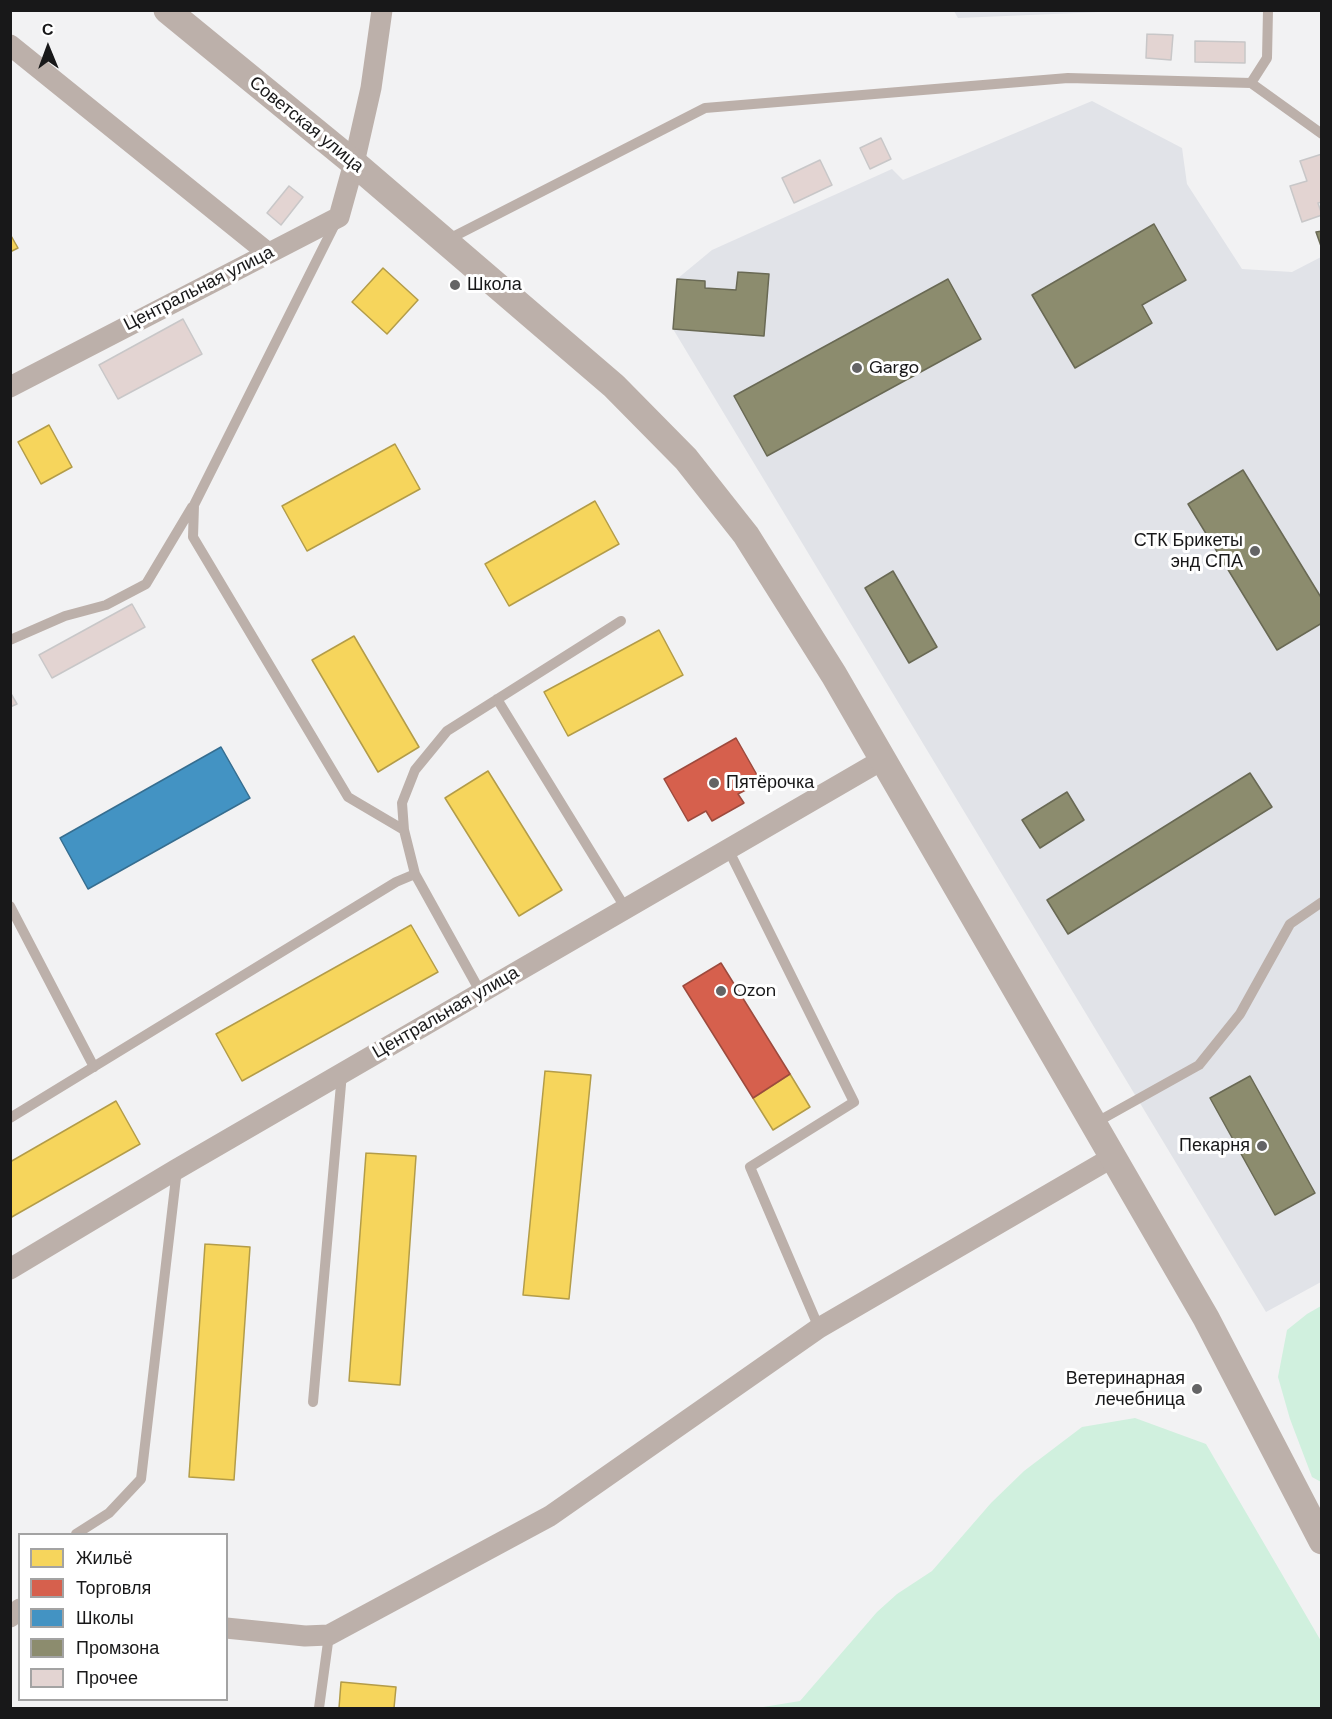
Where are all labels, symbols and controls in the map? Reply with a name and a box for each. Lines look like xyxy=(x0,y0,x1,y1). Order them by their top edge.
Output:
north arrow xyxy=(18,18,78,78)
text: С xyxy=(42,19,54,40)
street label: Советская улица xyxy=(244,72,368,178)
street label: Центральная улица xyxy=(120,242,278,336)
place label: Школа xyxy=(467,274,522,296)
marker: Школа xyxy=(448,278,462,292)
place label: Gargo xyxy=(869,357,919,379)
marker: Gargo xyxy=(850,361,864,375)
place label: СТК Брикеты энд СПА xyxy=(1134,530,1243,572)
marker: СТК Брикеты энд СПА xyxy=(1248,544,1262,558)
place label: Пятёрочка xyxy=(726,772,814,794)
marker: Пятёрочка xyxy=(707,776,721,790)
street label: Центральная улица xyxy=(369,962,523,1064)
place label: Ozon xyxy=(733,980,776,1002)
marker: Ozon xyxy=(714,984,728,998)
place label: Пекарня xyxy=(1179,1135,1250,1157)
marker: Пекарня xyxy=(1255,1139,1269,1153)
place label: Ветеринарная лечебница xyxy=(1066,1368,1185,1410)
marker: Ветеринарная лечебница xyxy=(1190,1382,1204,1396)
legend xyxy=(18,1533,228,1701)
text: Жильё xyxy=(76,1546,133,1570)
text: Торговля xyxy=(76,1576,151,1600)
text: Школы xyxy=(76,1606,134,1630)
text: Промзона xyxy=(76,1636,159,1660)
text: Прочее xyxy=(76,1666,138,1690)

